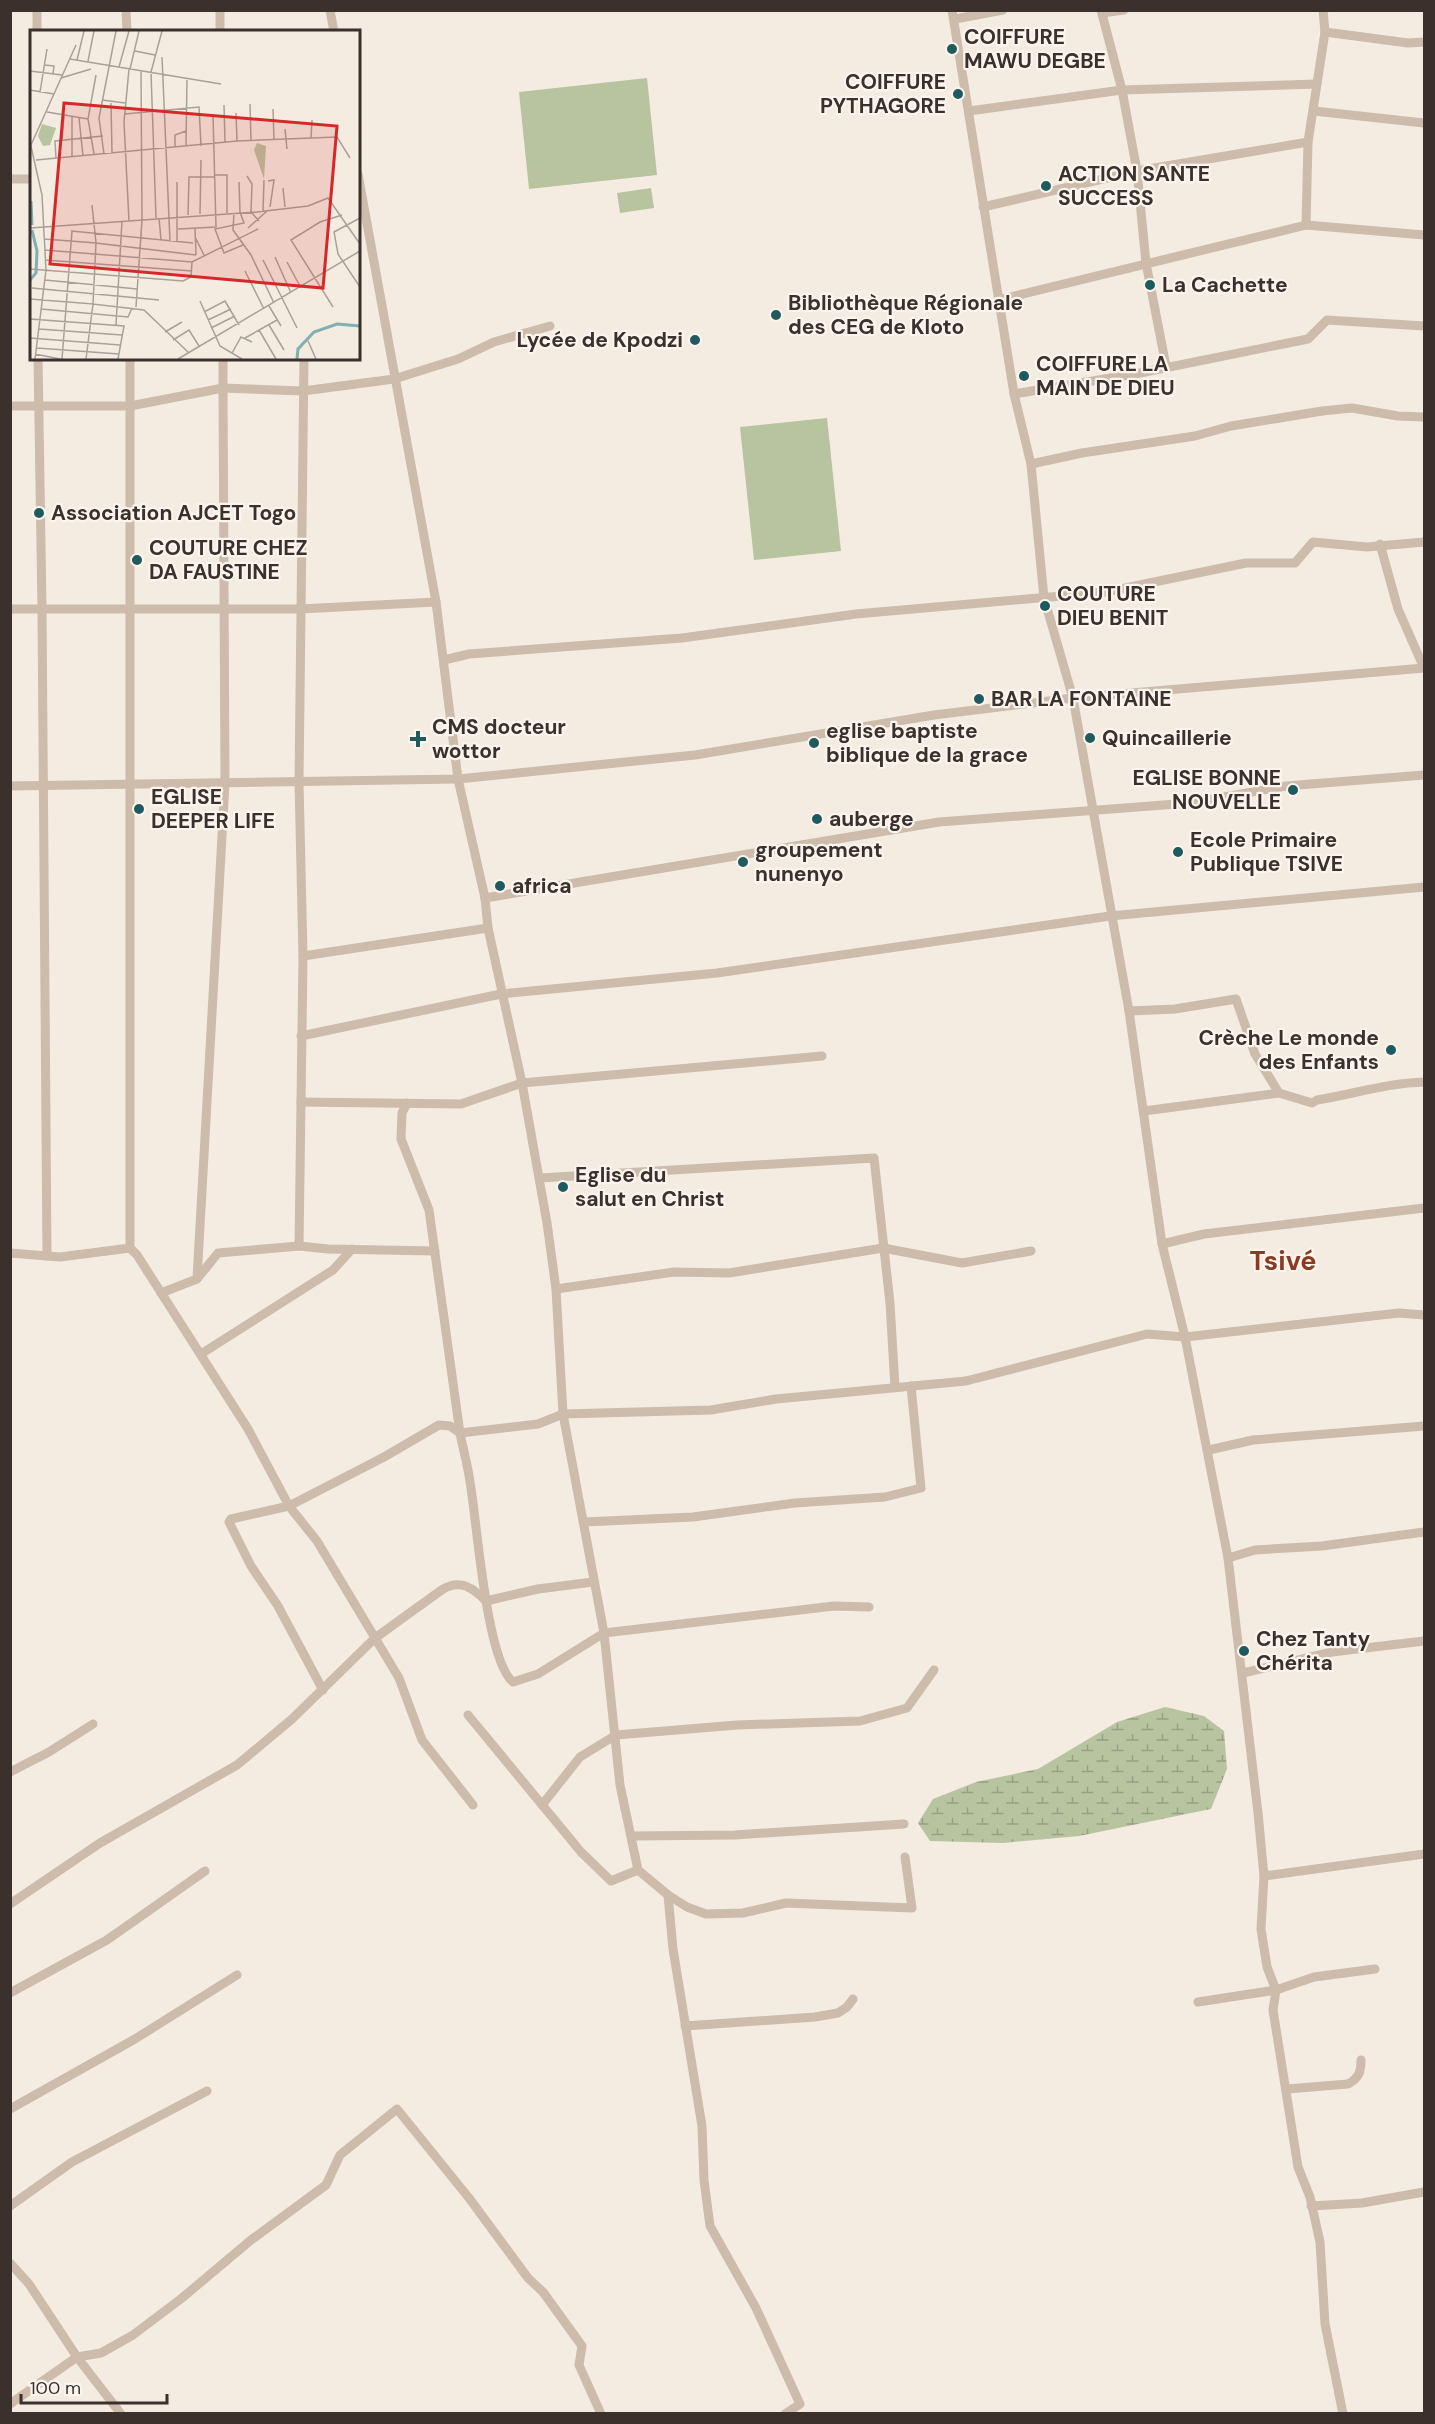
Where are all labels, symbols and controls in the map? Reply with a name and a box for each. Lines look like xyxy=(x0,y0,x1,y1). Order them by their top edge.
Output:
place label: COIFFURE MAWU DEGBE xyxy=(964,23,1106,75)
inset map xyxy=(30,30,360,360)
marker: COIFFURE MAWU DEGBE xyxy=(945,42,959,56)
place label: COIFFURE PYTHAGORE xyxy=(820,68,946,120)
marker: COIFFURE PYTHAGORE xyxy=(951,87,965,101)
place label: ACTION SANTE SUCCESS xyxy=(1058,160,1210,212)
marker: ACTION SANTE SUCCESS xyxy=(1039,179,1053,193)
place label: La Cachette xyxy=(1162,271,1288,299)
marker: La Cachette xyxy=(1143,278,1157,292)
place label: Bibliothèque Régionale des CEG de Kloto xyxy=(788,289,1023,341)
marker: Bibliothèque Régionale des CEG de Kloto xyxy=(769,308,783,322)
place label: Lycée de Kpodzi xyxy=(517,326,683,354)
marker: Lycée de Kpodzi xyxy=(688,333,702,347)
place label: COIFFURE LA MAIN DE DIEU xyxy=(1036,350,1175,402)
marker: COIFFURE LA MAIN DE DIEU xyxy=(1017,369,1031,383)
place label: Association AJCET Togo xyxy=(51,499,296,527)
marker: Association AJCET Togo xyxy=(32,506,46,520)
place label: COUTURE CHEZ DA FAUSTINE xyxy=(149,534,308,586)
marker: COUTURE CHEZ DA FAUSTINE xyxy=(130,553,144,567)
place label: COUTURE DIEU BENIT xyxy=(1057,580,1168,632)
marker: COUTURE DIEU BENIT xyxy=(1038,599,1052,613)
place label: BAR LA FONTAINE xyxy=(991,685,1172,713)
marker: BAR LA FONTAINE xyxy=(972,692,986,706)
place label: CMS docteur wottor xyxy=(432,713,566,765)
place label: eglise baptiste biblique de la grace xyxy=(826,717,1028,769)
place label: Quincaillerie xyxy=(1102,724,1232,752)
marker: CMS docteur wottor xyxy=(409,730,427,748)
marker: Quincaillerie xyxy=(1083,731,1097,745)
marker: eglise baptiste biblique de la grace xyxy=(807,736,821,750)
place label: EGLISE BONNE NOUVELLE xyxy=(1132,764,1281,816)
place label: EGLISE DEEPER LIFE xyxy=(151,783,275,835)
marker: EGLISE BONNE NOUVELLE xyxy=(1286,783,1300,797)
marker: EGLISE DEEPER LIFE xyxy=(132,802,146,816)
place label: auberge xyxy=(829,805,914,833)
marker: auberge xyxy=(810,812,824,826)
place label: Ecole Primaire Publique TSIVE xyxy=(1190,826,1343,878)
place label: groupement nunenyo xyxy=(755,836,883,888)
marker: Ecole Primaire Publique TSIVE xyxy=(1171,845,1185,859)
marker: groupement nunenyo xyxy=(736,855,750,869)
place label: africa xyxy=(512,872,572,900)
marker: africa xyxy=(493,879,507,893)
place label: Crèche Le monde des Enfants xyxy=(1198,1024,1379,1076)
marker: Crèche Le monde des Enfants xyxy=(1384,1043,1398,1057)
place label: Eglise du salut en Christ xyxy=(575,1161,724,1213)
marker: Eglise du salut en Christ xyxy=(556,1180,570,1194)
district label: Tsivé xyxy=(1249,1243,1317,1278)
place label: Chez Tanty Chérita xyxy=(1256,1625,1370,1677)
marker: Chez Tanty Chérita xyxy=(1237,1644,1251,1658)
scale bar xyxy=(21,2367,166,2405)
text: 100 m xyxy=(30,2376,81,2400)

